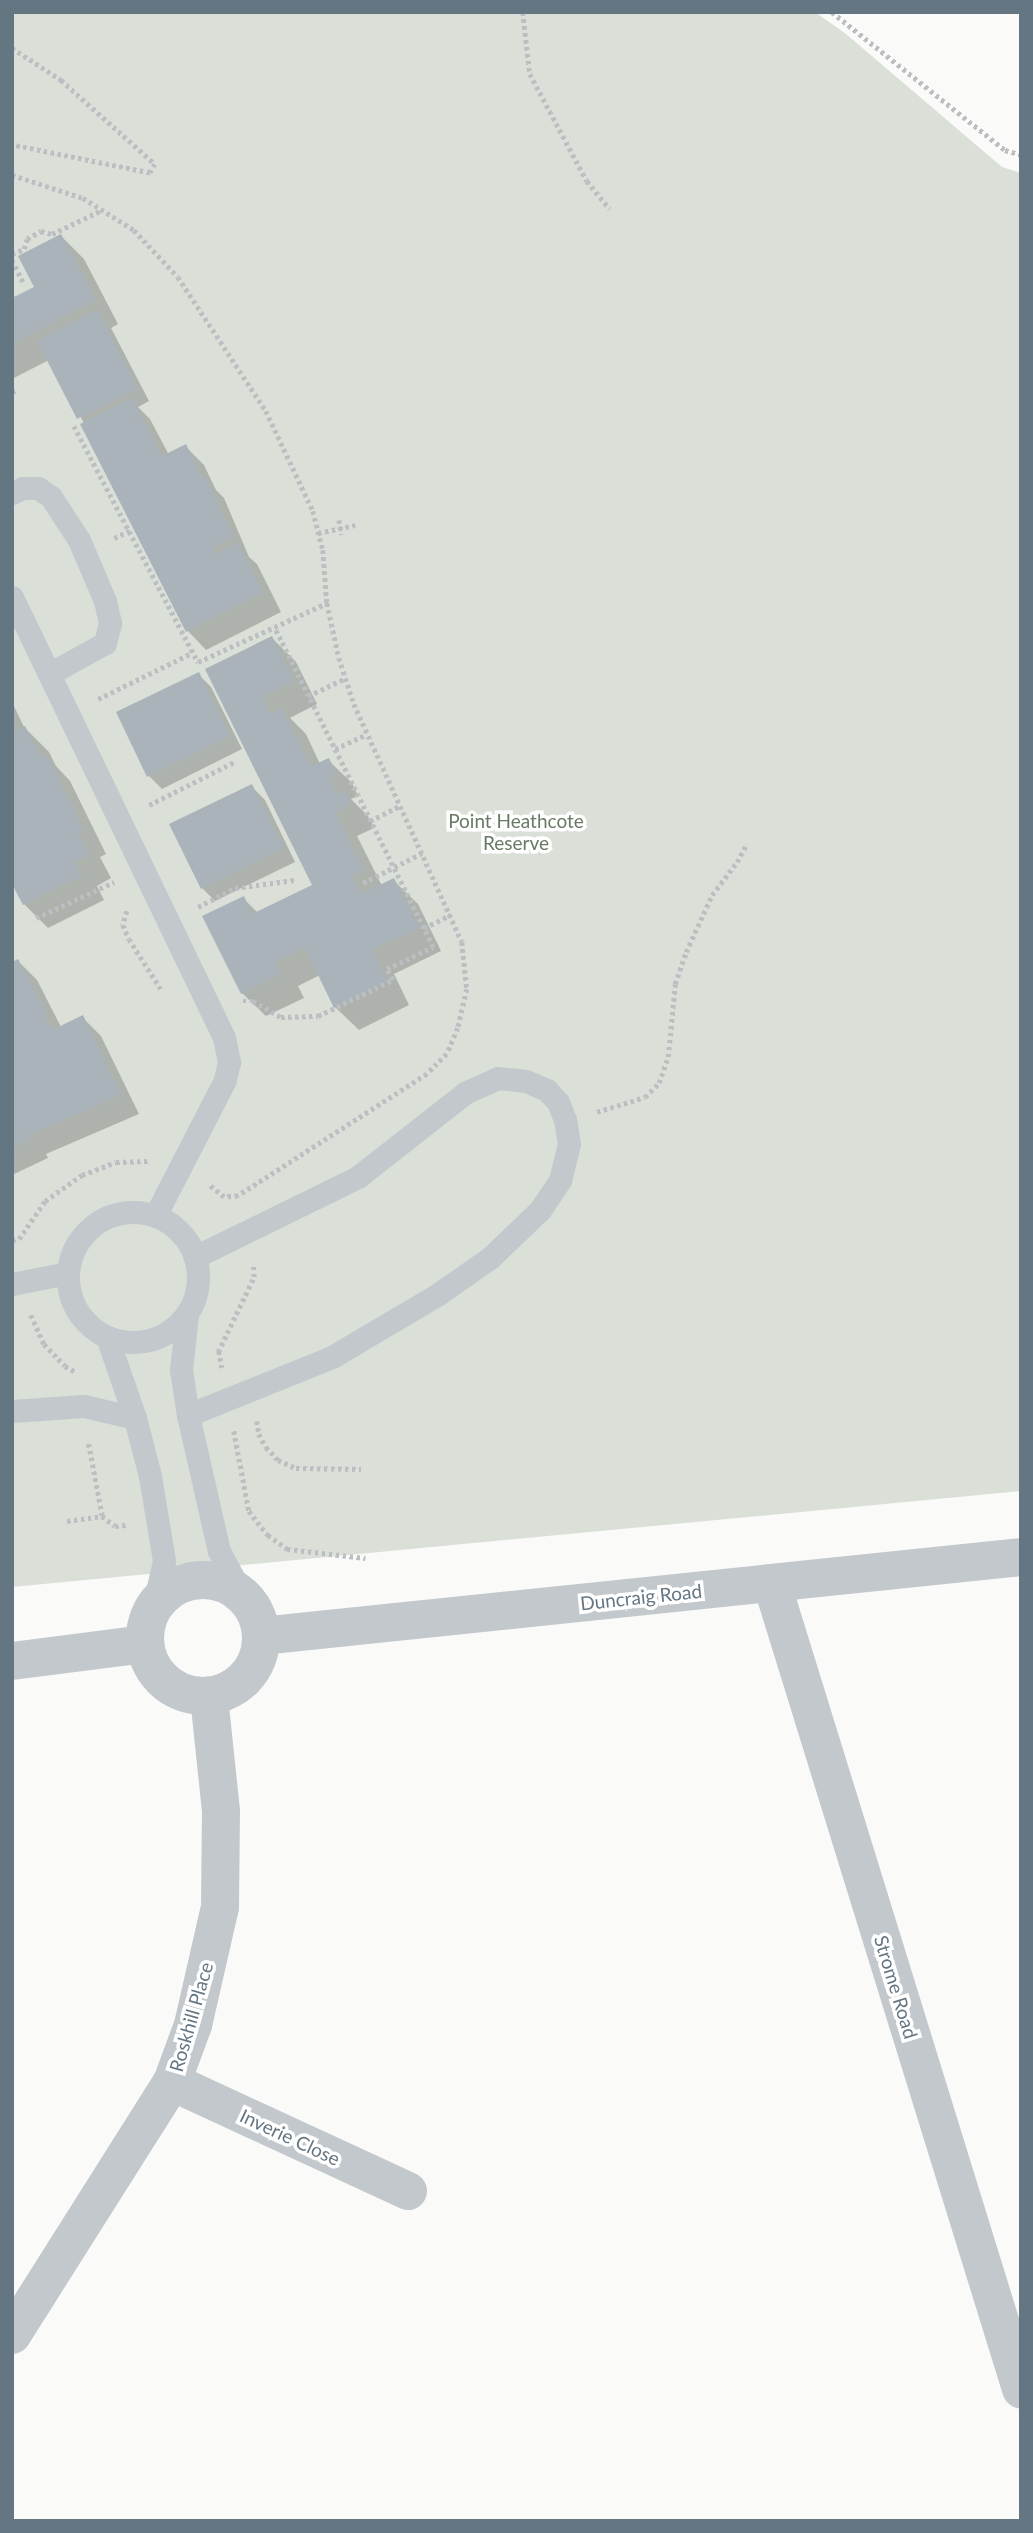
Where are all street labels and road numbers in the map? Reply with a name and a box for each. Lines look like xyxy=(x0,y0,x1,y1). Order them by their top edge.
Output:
street label: Duncraig Road xyxy=(579,1579,703,1615)
street label: Strome Road xyxy=(870,1933,922,2041)
street label: Roskhill Place xyxy=(164,1959,218,2075)
street label: Inverie Close xyxy=(236,2104,344,2170)

